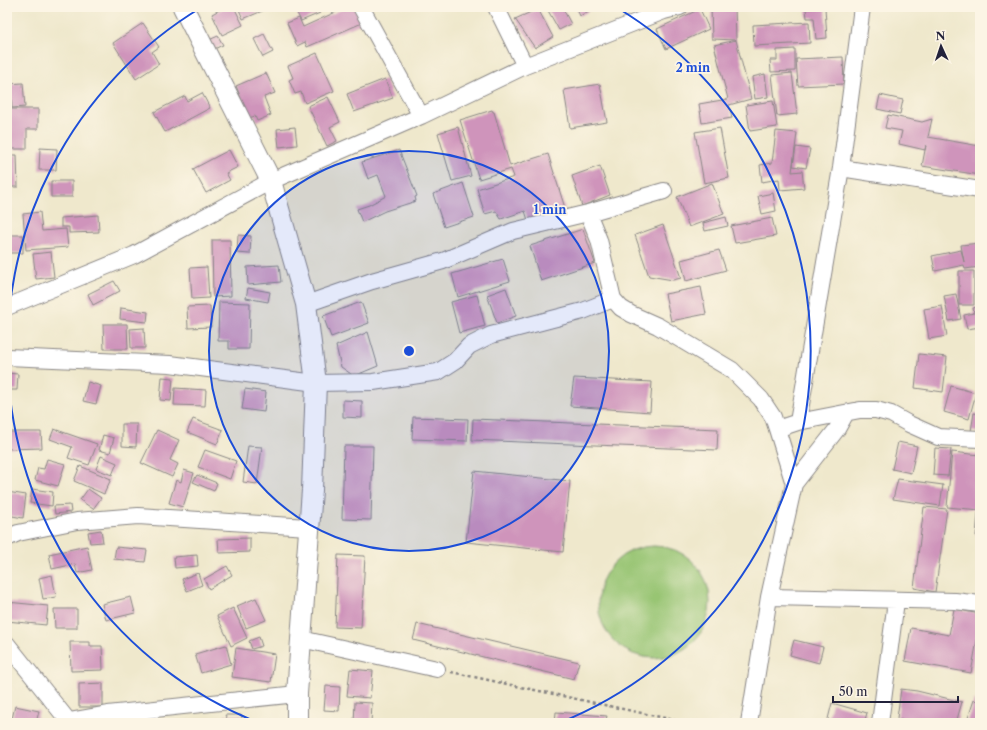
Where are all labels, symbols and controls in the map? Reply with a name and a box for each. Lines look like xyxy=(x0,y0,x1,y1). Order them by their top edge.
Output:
north arrow xyxy=(921,26,961,66)
text: N xyxy=(935,29,946,43)
text: 2 min xyxy=(676,60,711,75)
text: 1 min xyxy=(534,202,567,217)
centre of rings xyxy=(402,344,416,358)
scale bar xyxy=(833,678,958,704)
text: 50 m xyxy=(839,684,868,699)

